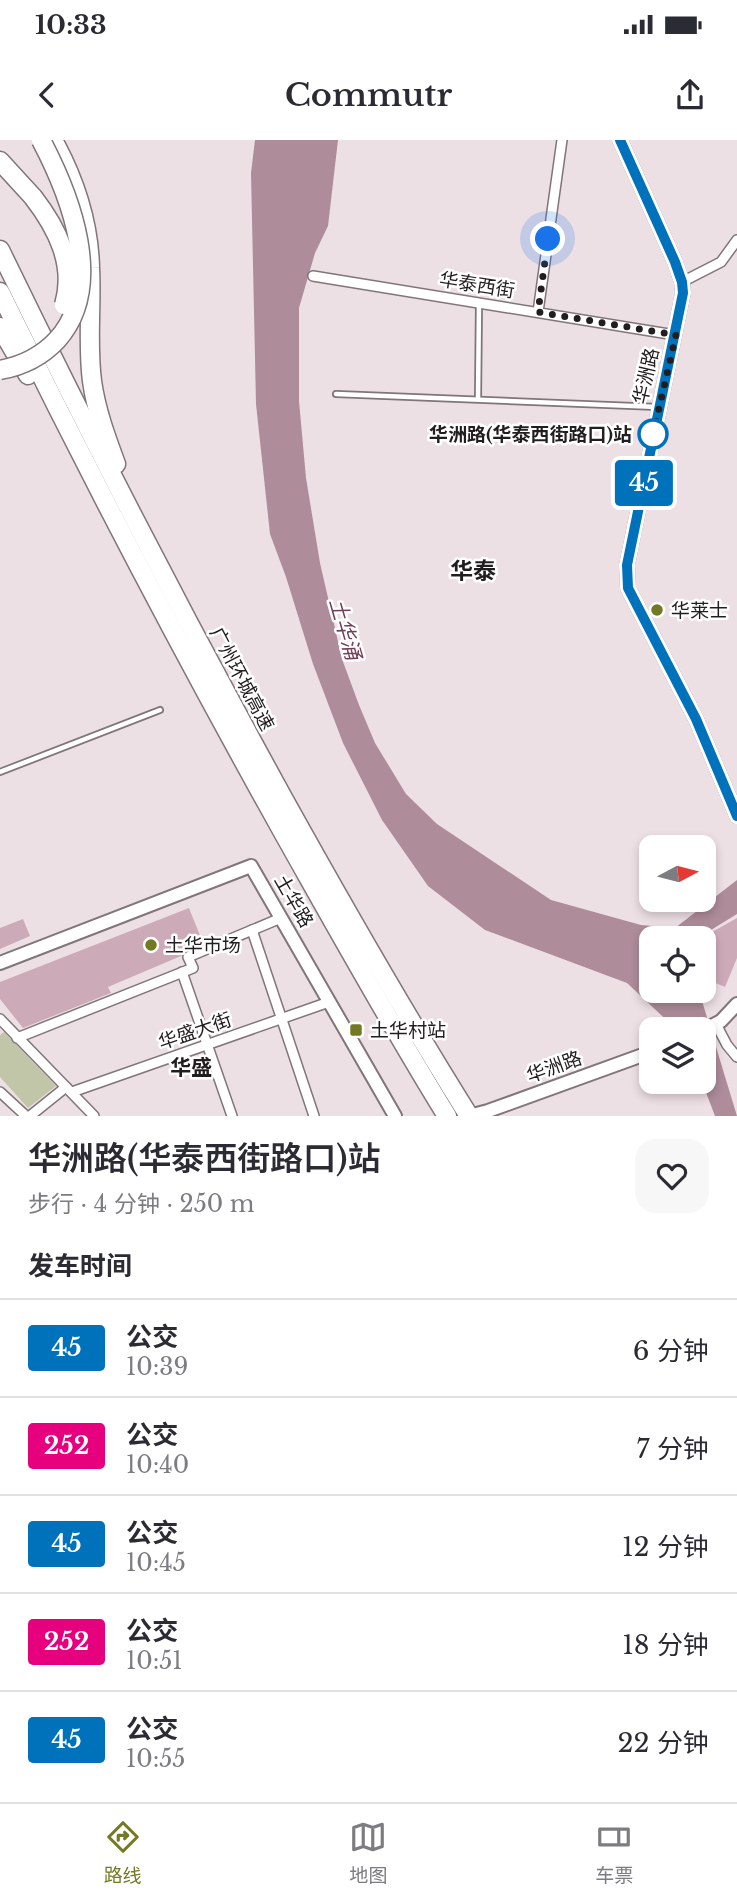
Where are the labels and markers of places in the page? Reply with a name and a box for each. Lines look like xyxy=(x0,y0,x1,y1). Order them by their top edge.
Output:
marker: 华洲路(华泰西街路口)站 xyxy=(638,419,668,449)
place label: 华洲路(华泰西街路口)站 xyxy=(429,423,632,446)
place label: 华莱士 xyxy=(671,599,728,622)
marker: 华莱士 xyxy=(649,602,665,618)
place label: 土华市场 xyxy=(165,934,241,957)
marker: 土华市场 xyxy=(143,937,159,953)
place label: 土华村站 xyxy=(370,1019,446,1042)
marker: 土华村站 xyxy=(348,1022,364,1038)

